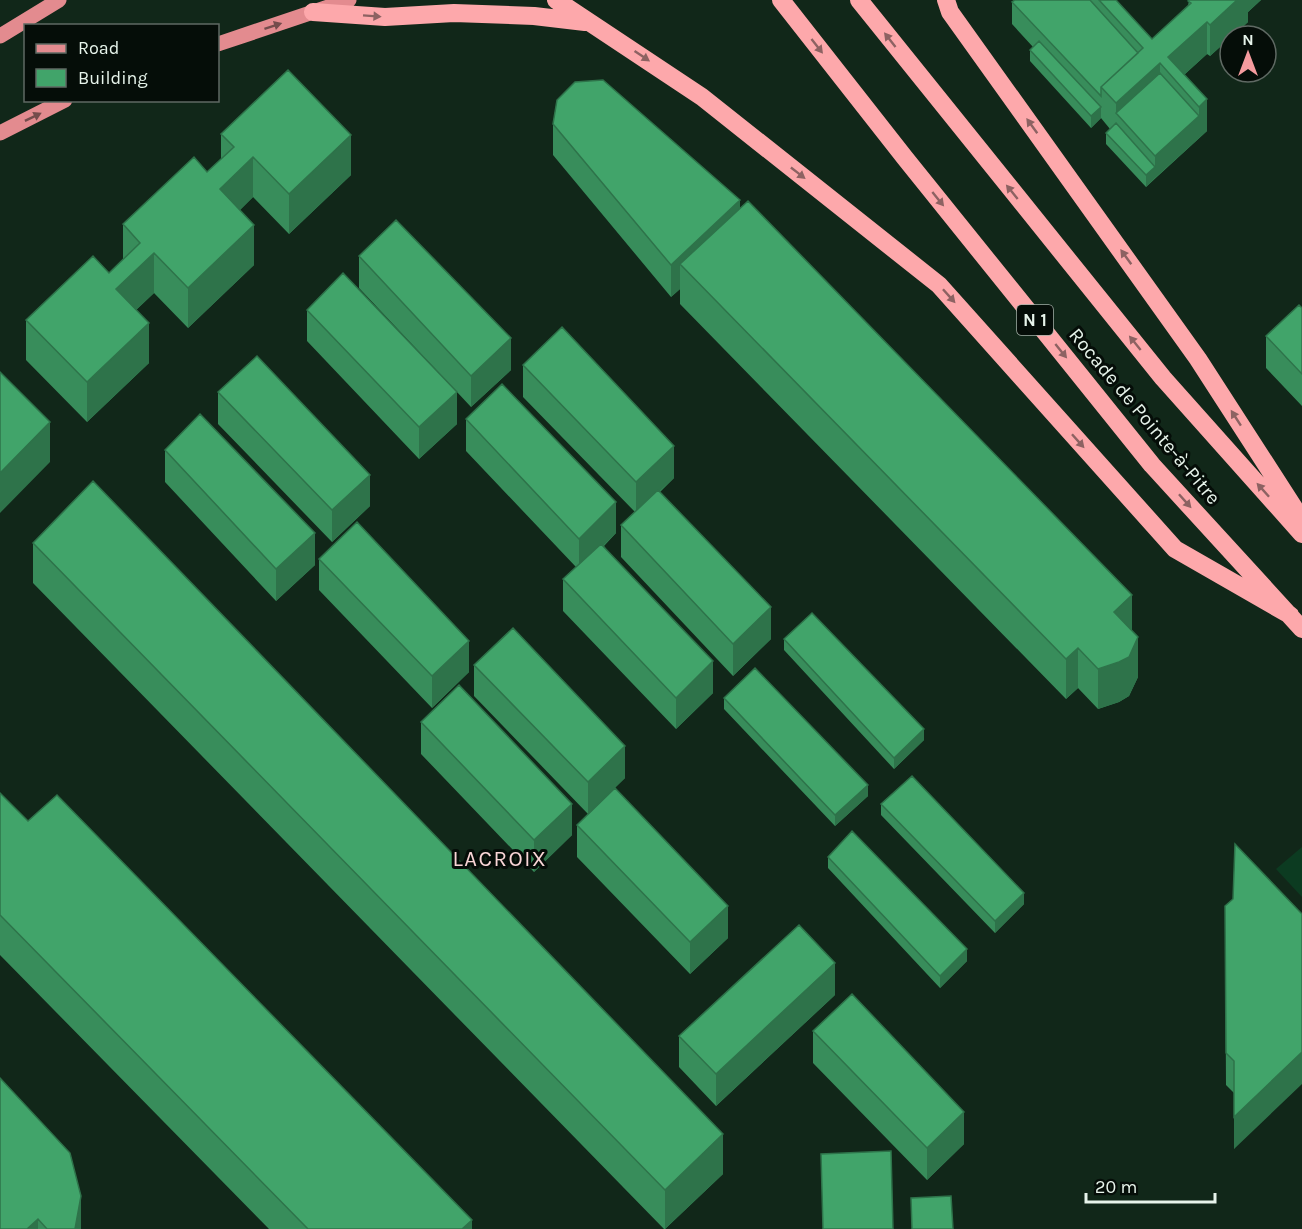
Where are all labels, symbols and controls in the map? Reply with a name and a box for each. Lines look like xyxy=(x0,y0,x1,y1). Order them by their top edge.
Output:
one-way arrow xyxy=(362,11,381,20)
one-way arrow xyxy=(264,20,282,30)
legend xyxy=(24,24,219,102)
north arrow xyxy=(1218,24,1278,84)
text: N xyxy=(1242,30,1254,49)
one-way arrow xyxy=(885,32,897,47)
text: Road xyxy=(78,37,119,59)
one-way arrow xyxy=(811,38,824,54)
one-way arrow xyxy=(633,50,649,62)
text: Building xyxy=(78,67,148,89)
one-way arrow xyxy=(24,112,41,121)
one-way arrow xyxy=(1026,119,1038,135)
one-way arrow xyxy=(790,166,805,178)
one-way arrow xyxy=(1007,184,1019,199)
one-way arrow xyxy=(932,191,945,207)
one-way arrow xyxy=(1120,250,1132,266)
one-way arrow xyxy=(942,288,956,303)
road number: N 1 xyxy=(1017,305,1053,335)
street label: Rocade de Pointe-à-Pitre xyxy=(1064,323,1225,509)
one-way arrow xyxy=(1129,335,1142,351)
one-way arrow xyxy=(1054,343,1067,359)
one-way arrow xyxy=(1231,410,1242,426)
one-way arrow xyxy=(1071,433,1084,448)
one-way arrow xyxy=(1257,483,1270,498)
one-way arrow xyxy=(1178,493,1191,508)
district label: LACROIX xyxy=(453,846,547,872)
scale bar xyxy=(1086,1166,1215,1204)
text: 20 m xyxy=(1095,1176,1137,1198)

